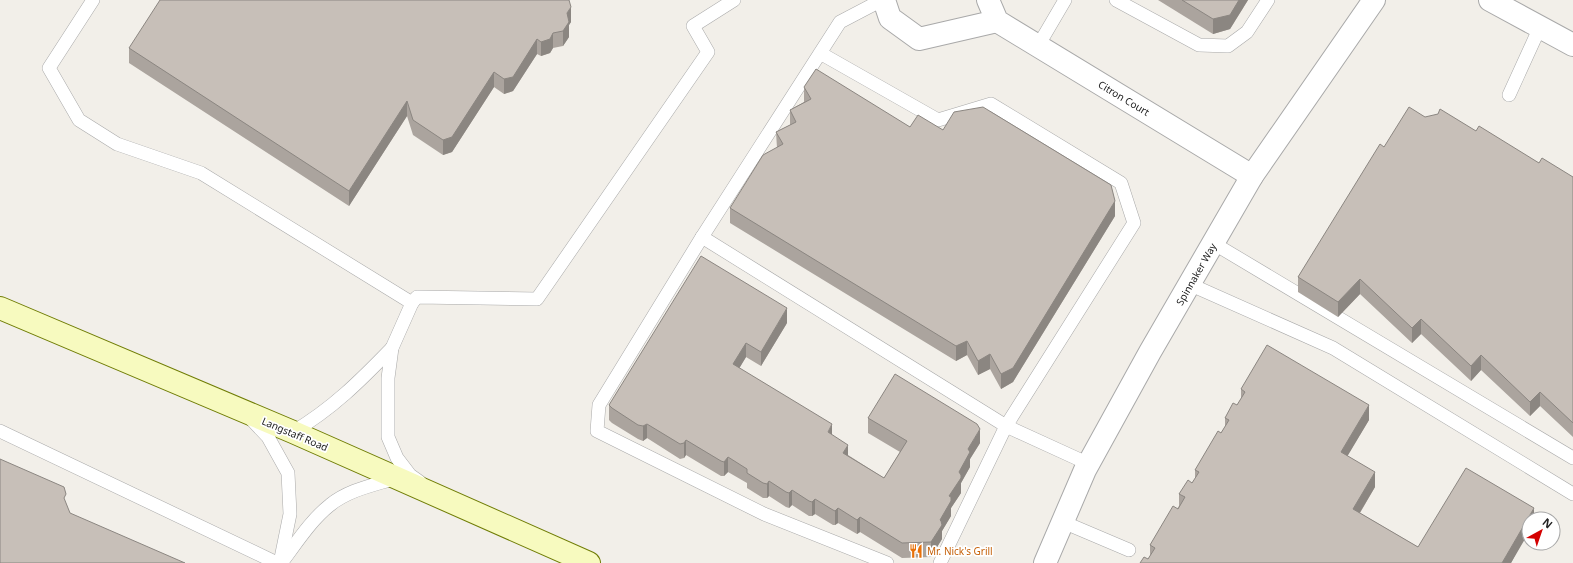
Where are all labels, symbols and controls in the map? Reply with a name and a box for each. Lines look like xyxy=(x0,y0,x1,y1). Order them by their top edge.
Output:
street label: Citron Court xyxy=(1096,77,1153,119)
street label: Spinnaker Way xyxy=(1173,240,1220,308)
street label: Langstaff Road xyxy=(260,414,330,454)
north arrow xyxy=(1521,511,1561,551)
text: N xyxy=(1539,514,1556,532)
restaurant icon: Mr. Nick's Grill xyxy=(908,543,924,559)
place label: Mr. Nick's Grill xyxy=(927,544,993,558)

